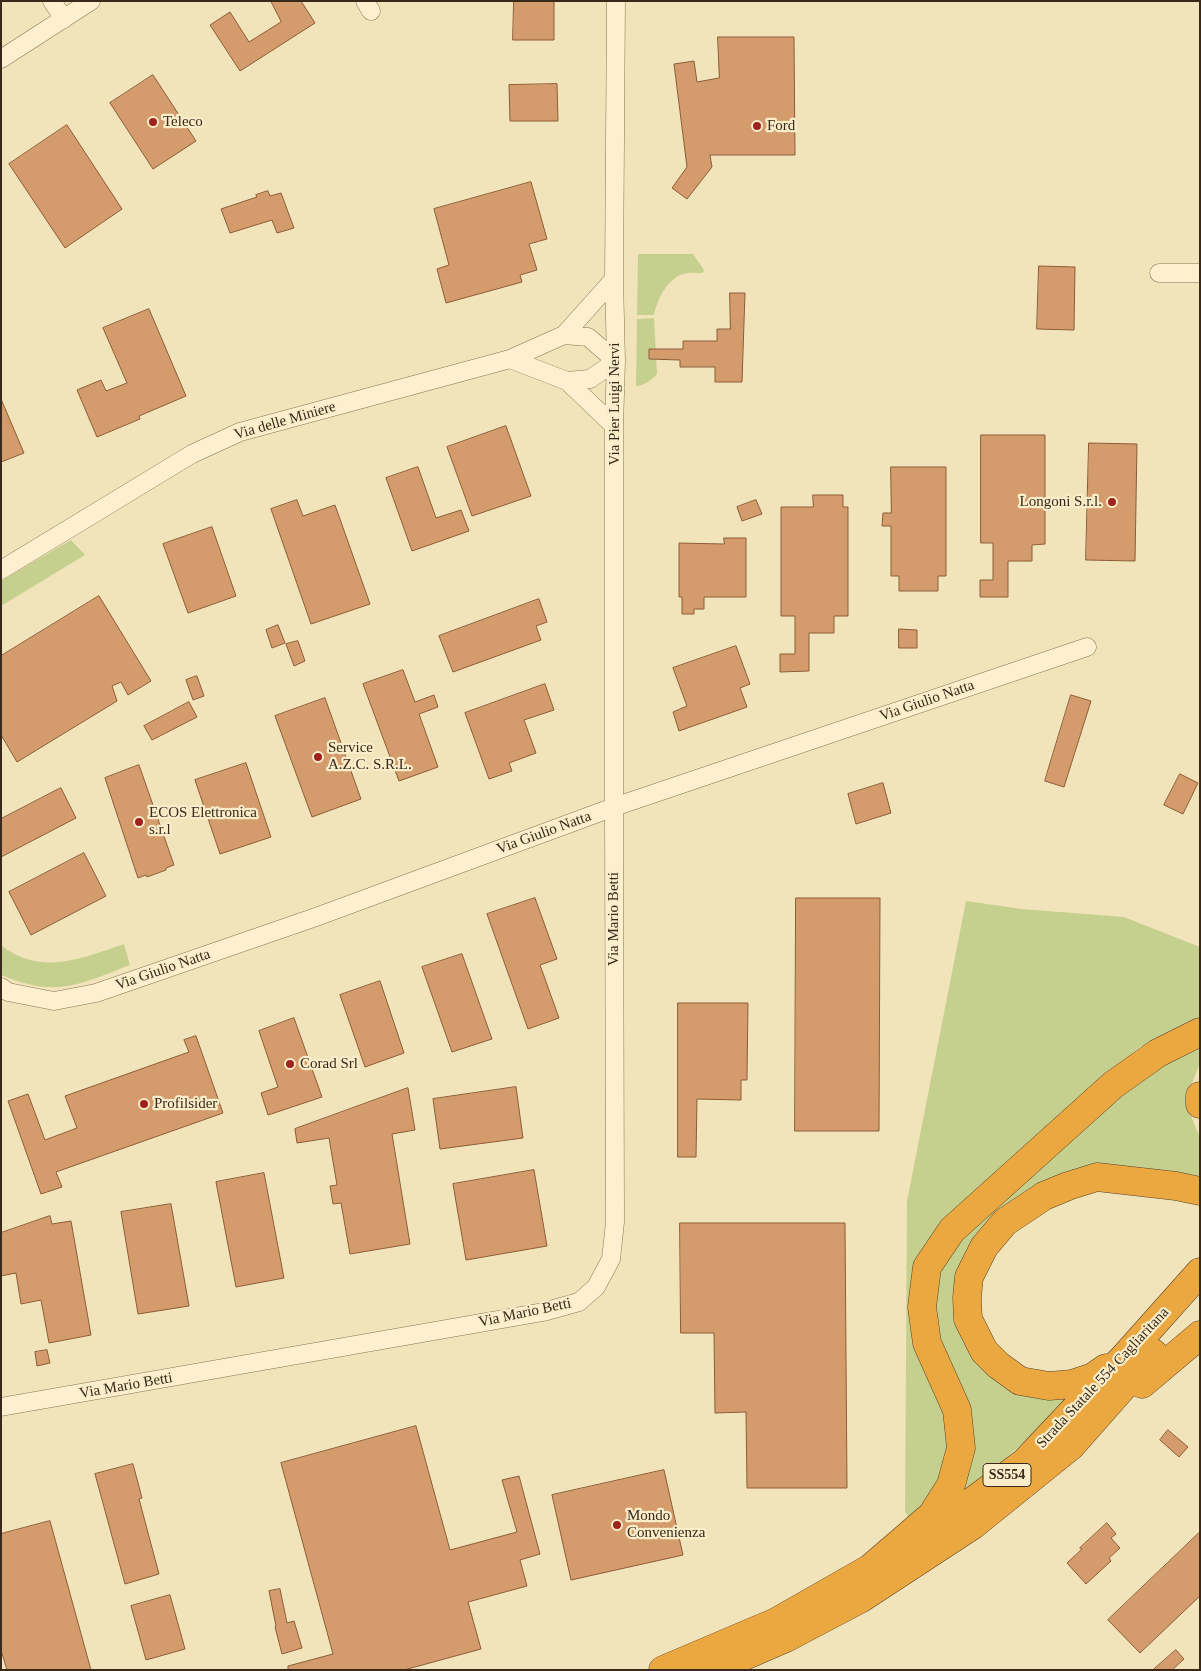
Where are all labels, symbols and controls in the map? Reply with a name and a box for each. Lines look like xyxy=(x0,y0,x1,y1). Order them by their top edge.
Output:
place label: Teleco xyxy=(163,113,203,131)
marker: Teleco xyxy=(147,116,159,128)
place label: Ford xyxy=(767,117,795,135)
marker: Ford xyxy=(751,120,763,132)
street label: Via Pier Luigi Nervi xyxy=(606,343,624,465)
street label: Via delle Miniere xyxy=(232,398,338,444)
place label: Longoni S.r.l. xyxy=(1019,493,1102,511)
marker: Longoni S.r.l. xyxy=(1106,496,1118,508)
street label: Via Giulio Natta xyxy=(877,676,977,726)
place label: Service A.Z.C. S.R.L. xyxy=(328,739,412,774)
marker: Service A.Z.C. S.R.L. xyxy=(312,751,324,763)
place label: ECOS Elettronica s.r.l xyxy=(149,804,257,839)
street label: Via Giulio Natta xyxy=(494,808,594,858)
marker: ECOS Elettronica s.r.l xyxy=(133,816,145,828)
street label: Via Mario Betti xyxy=(605,872,623,966)
street label: Via Giulio Natta xyxy=(113,945,213,995)
place label: Corad Srl xyxy=(300,1055,358,1073)
marker: Corad Srl xyxy=(284,1058,296,1070)
place label: Profilsider xyxy=(154,1095,217,1113)
marker: Profilsider xyxy=(138,1098,150,1110)
street label: Via Mario Betti xyxy=(477,1294,573,1332)
street label: Strada Statale 554 Cagliaritana xyxy=(1033,1304,1173,1452)
street label: Via Mario Betti xyxy=(78,1369,174,1403)
road number: SS554 xyxy=(983,1464,1031,1486)
place label: Mondo Convenienza xyxy=(627,1507,705,1542)
marker: Mondo Convenienza xyxy=(611,1519,623,1531)

